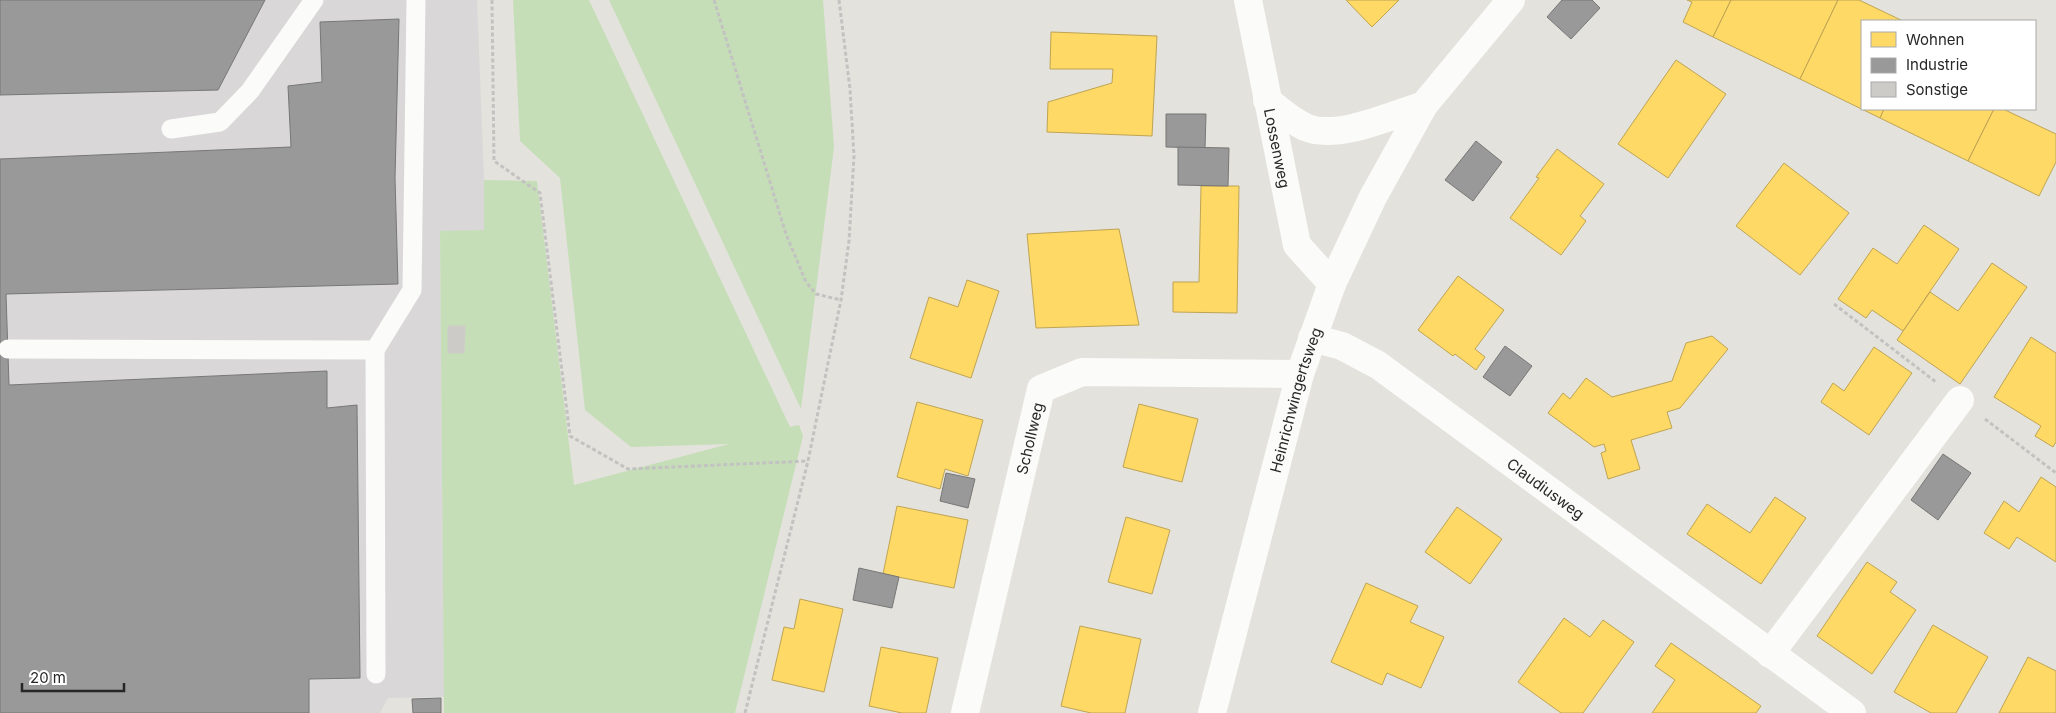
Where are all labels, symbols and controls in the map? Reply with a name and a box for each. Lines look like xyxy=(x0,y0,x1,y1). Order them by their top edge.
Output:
legend xyxy=(1861,20,2036,110)
text: Wohnen xyxy=(1906,30,1964,49)
text: Industrie xyxy=(1906,55,1968,74)
text: Sonstige xyxy=(1906,80,1968,99)
street label: Lossenweg xyxy=(1260,107,1295,190)
street label: Heinrichwingertsweg xyxy=(1265,325,1325,475)
street label: Schollweg xyxy=(1012,401,1047,476)
street label: Claudiusweg xyxy=(1503,454,1588,523)
scale bar xyxy=(22,660,125,692)
text: 20 m xyxy=(30,668,66,687)

